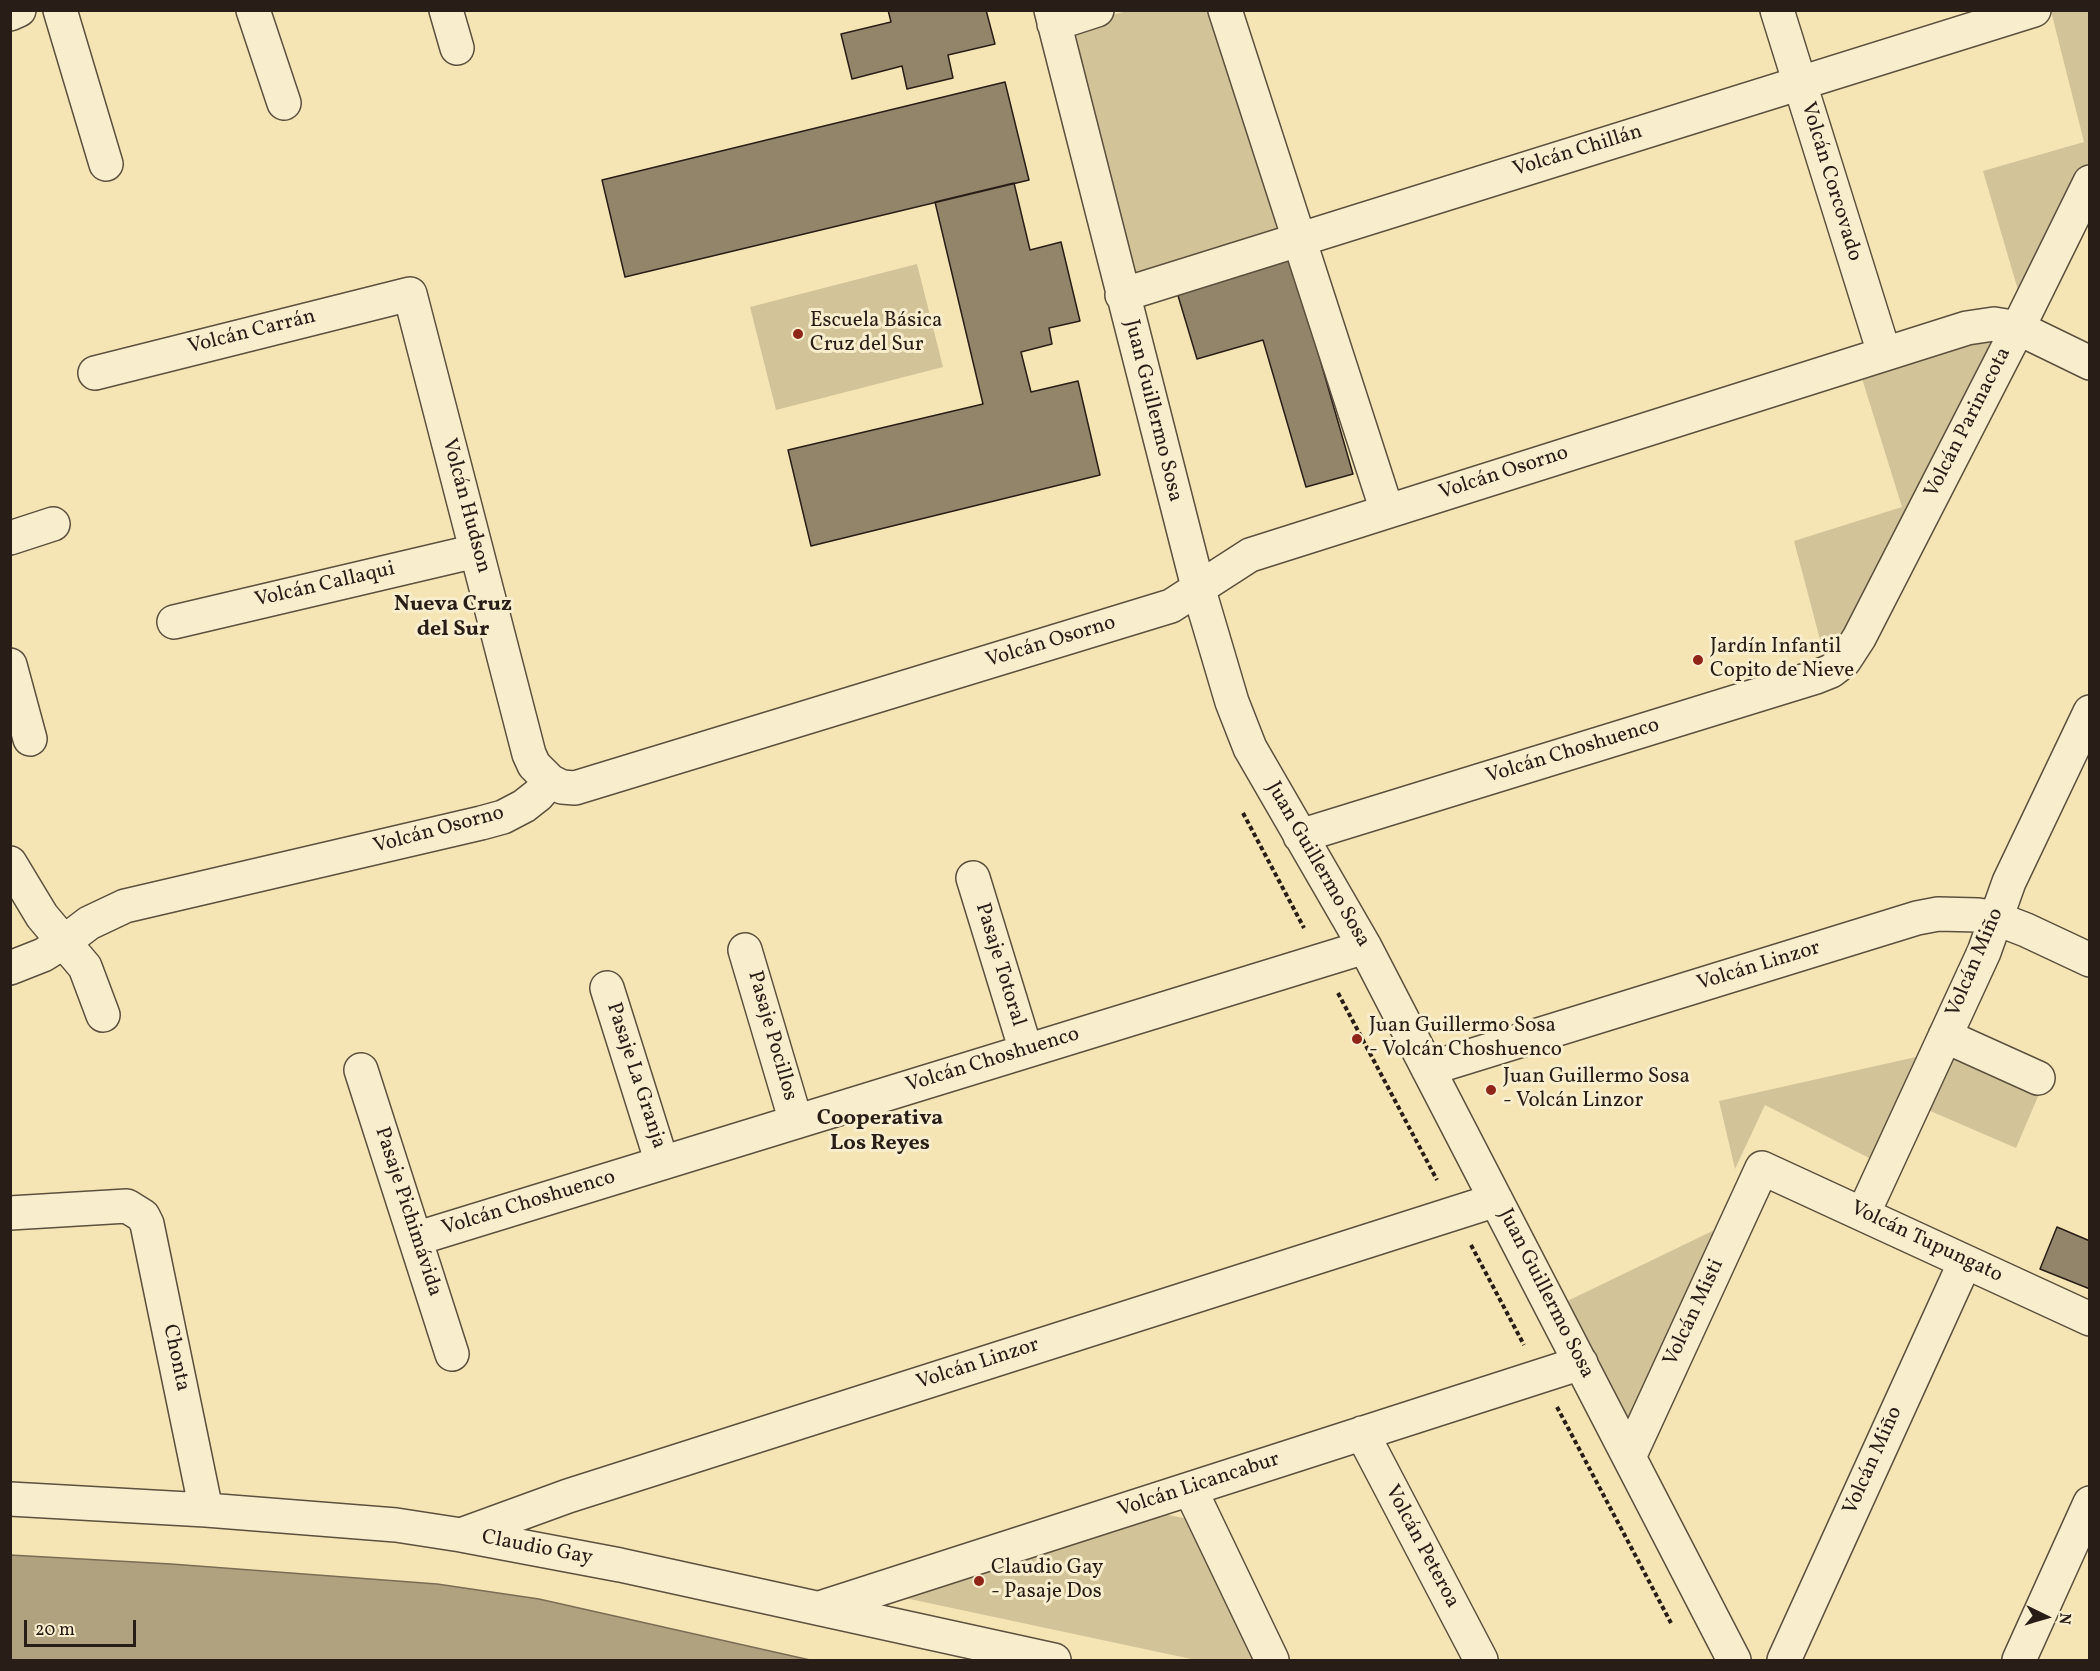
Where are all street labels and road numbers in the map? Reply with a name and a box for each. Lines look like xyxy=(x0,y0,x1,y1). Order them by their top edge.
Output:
street label: Volcán Corcovado xyxy=(1794,100,1866,264)
street label: Volcán Chillán xyxy=(1510,120,1646,184)
street label: Volcán Carrán xyxy=(185,305,319,361)
street label: Juan Guillermo Sosa xyxy=(1117,317,1187,505)
street label: Volcán Parinacota xyxy=(1920,344,2018,502)
street label: Volcán Hudson xyxy=(435,436,495,576)
street label: Volcán Osorno xyxy=(1436,441,1572,507)
street label: Volcán Callaqui xyxy=(252,558,398,614)
street label: Volcán Osorno xyxy=(983,611,1119,675)
street label: Volcán Choshuenco xyxy=(1483,714,1663,790)
street label: Juan Guillermo Sosa xyxy=(1259,778,1375,952)
street label: Volcán Osorno xyxy=(371,801,507,861)
street label: Pasaje Totoral xyxy=(968,900,1030,1030)
street label: Volcán Miño xyxy=(1942,905,2010,1021)
street label: Volcán Linzor xyxy=(1694,936,1824,998)
street label: Pasaje Pocillos xyxy=(740,968,802,1104)
street label: Pasaje La Granja xyxy=(600,1000,670,1152)
street label: Volcán Choshuenco xyxy=(903,1023,1083,1099)
street label: Pasaje Pichimávida xyxy=(368,1124,446,1300)
street label: Volcán Choshuenco xyxy=(439,1166,619,1242)
street label: Volcán Tupungato xyxy=(1846,1197,2006,1289)
street label: Juan Guillermo Sosa xyxy=(1491,1205,1599,1383)
street label: Volcán Misti xyxy=(1659,1256,1731,1370)
street label: Chonta xyxy=(156,1322,194,1394)
street label: Volcán Linzor xyxy=(914,1333,1042,1397)
street label: Volcán Miño xyxy=(1839,1403,1909,1519)
street label: Volcán Licancabur xyxy=(1115,1448,1283,1524)
street label: Volcán Peteroa xyxy=(1378,1481,1464,1613)
street label: Claudio Gay xyxy=(479,1526,595,1572)

